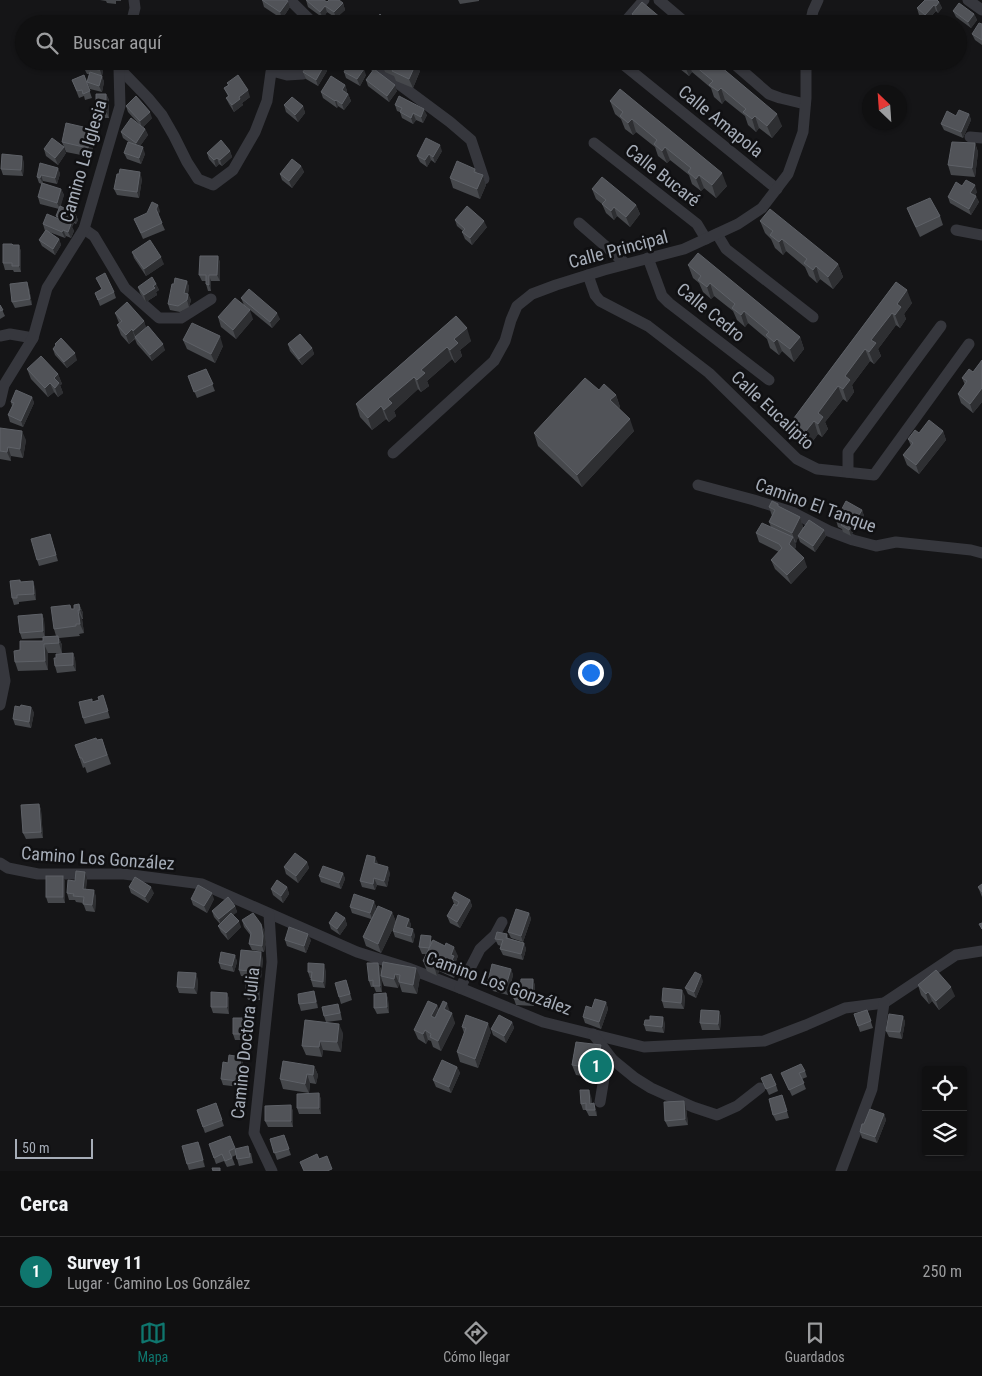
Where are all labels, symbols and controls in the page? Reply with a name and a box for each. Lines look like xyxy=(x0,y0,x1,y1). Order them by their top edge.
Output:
search box xyxy=(15,15,967,70)
icon: search xyxy=(33,29,61,57)
text: Buscar aquí xyxy=(73,31,162,54)
street label: Calle Amapola xyxy=(674,80,768,162)
north arrow xyxy=(862,85,907,130)
street label: Camino La Iglesia xyxy=(55,97,111,225)
street label: Calle Bucaré xyxy=(622,139,704,211)
street label: Calle Principal xyxy=(566,226,670,272)
street label: Calle Cedro xyxy=(673,278,749,346)
street label: Calle Eucalipto xyxy=(727,366,819,454)
street label: Camino El Tanque xyxy=(753,473,879,537)
your location xyxy=(578,660,604,686)
street label: Camino Los González xyxy=(21,842,175,874)
street label: Camino Los González xyxy=(423,947,575,1019)
street label: Camino Doctora Julia xyxy=(227,966,263,1120)
pin: 1 xyxy=(580,1047,612,1085)
map controls xyxy=(922,1066,967,1156)
button: locate xyxy=(922,1066,967,1111)
button: layers xyxy=(922,1111,967,1156)
scale bar xyxy=(15,1136,92,1159)
text: 50 m xyxy=(22,1140,50,1156)
text: Cerca xyxy=(20,1192,68,1216)
text: Survey 11 xyxy=(67,1251,142,1274)
text: 1 xyxy=(32,1262,40,1281)
text: 250 m xyxy=(923,1262,962,1281)
text: Lugar · Camino Los González xyxy=(67,1274,250,1293)
tab: Mapa xyxy=(137,1319,168,1365)
tab: Cómo llegar xyxy=(443,1319,510,1365)
tab: Guardados xyxy=(785,1319,845,1365)

